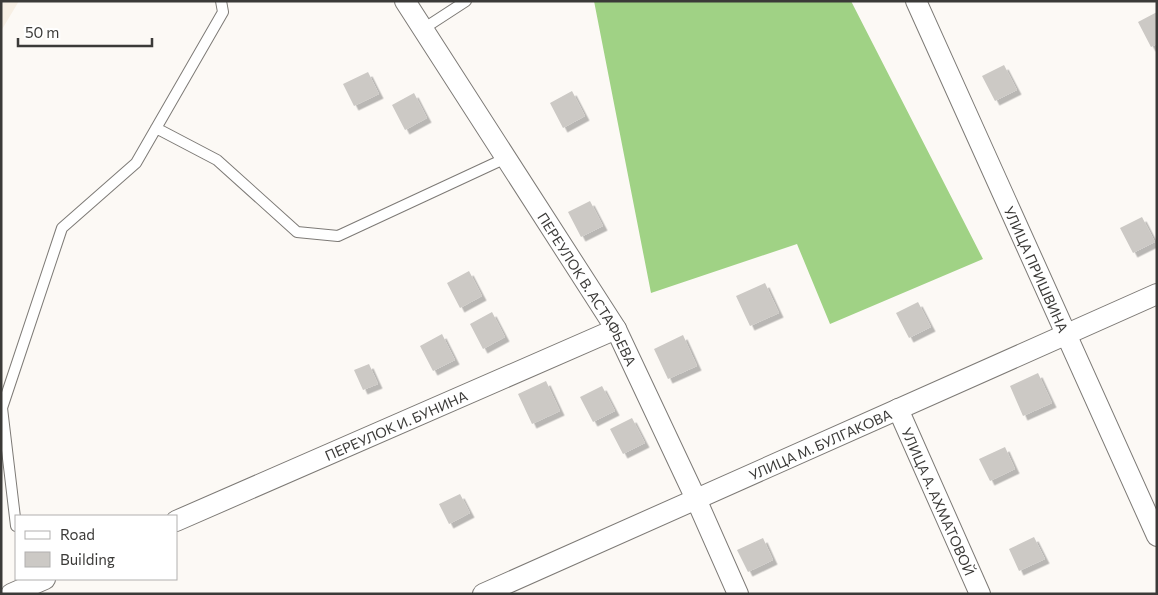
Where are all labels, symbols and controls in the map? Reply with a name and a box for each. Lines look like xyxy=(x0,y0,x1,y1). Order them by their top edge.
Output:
scale bar xyxy=(18,15,151,47)
text: 50 m xyxy=(25,23,59,41)
street label: УЛИЦА ПРИШВИНА xyxy=(1001,203,1073,335)
street label: ПЕРЕУЛОК В. АСТАФЬЕВА xyxy=(535,209,641,369)
street label: ПЕРЕУЛОК И. БУНИНА xyxy=(322,386,470,464)
street label: УЛИЦА М. БУЛГАКОВА xyxy=(746,405,894,483)
street label: УЛИЦА А. АХМАТОВОЙ xyxy=(899,425,979,578)
legend xyxy=(15,515,178,580)
text: Road xyxy=(60,525,95,543)
text: Building xyxy=(60,550,115,568)

